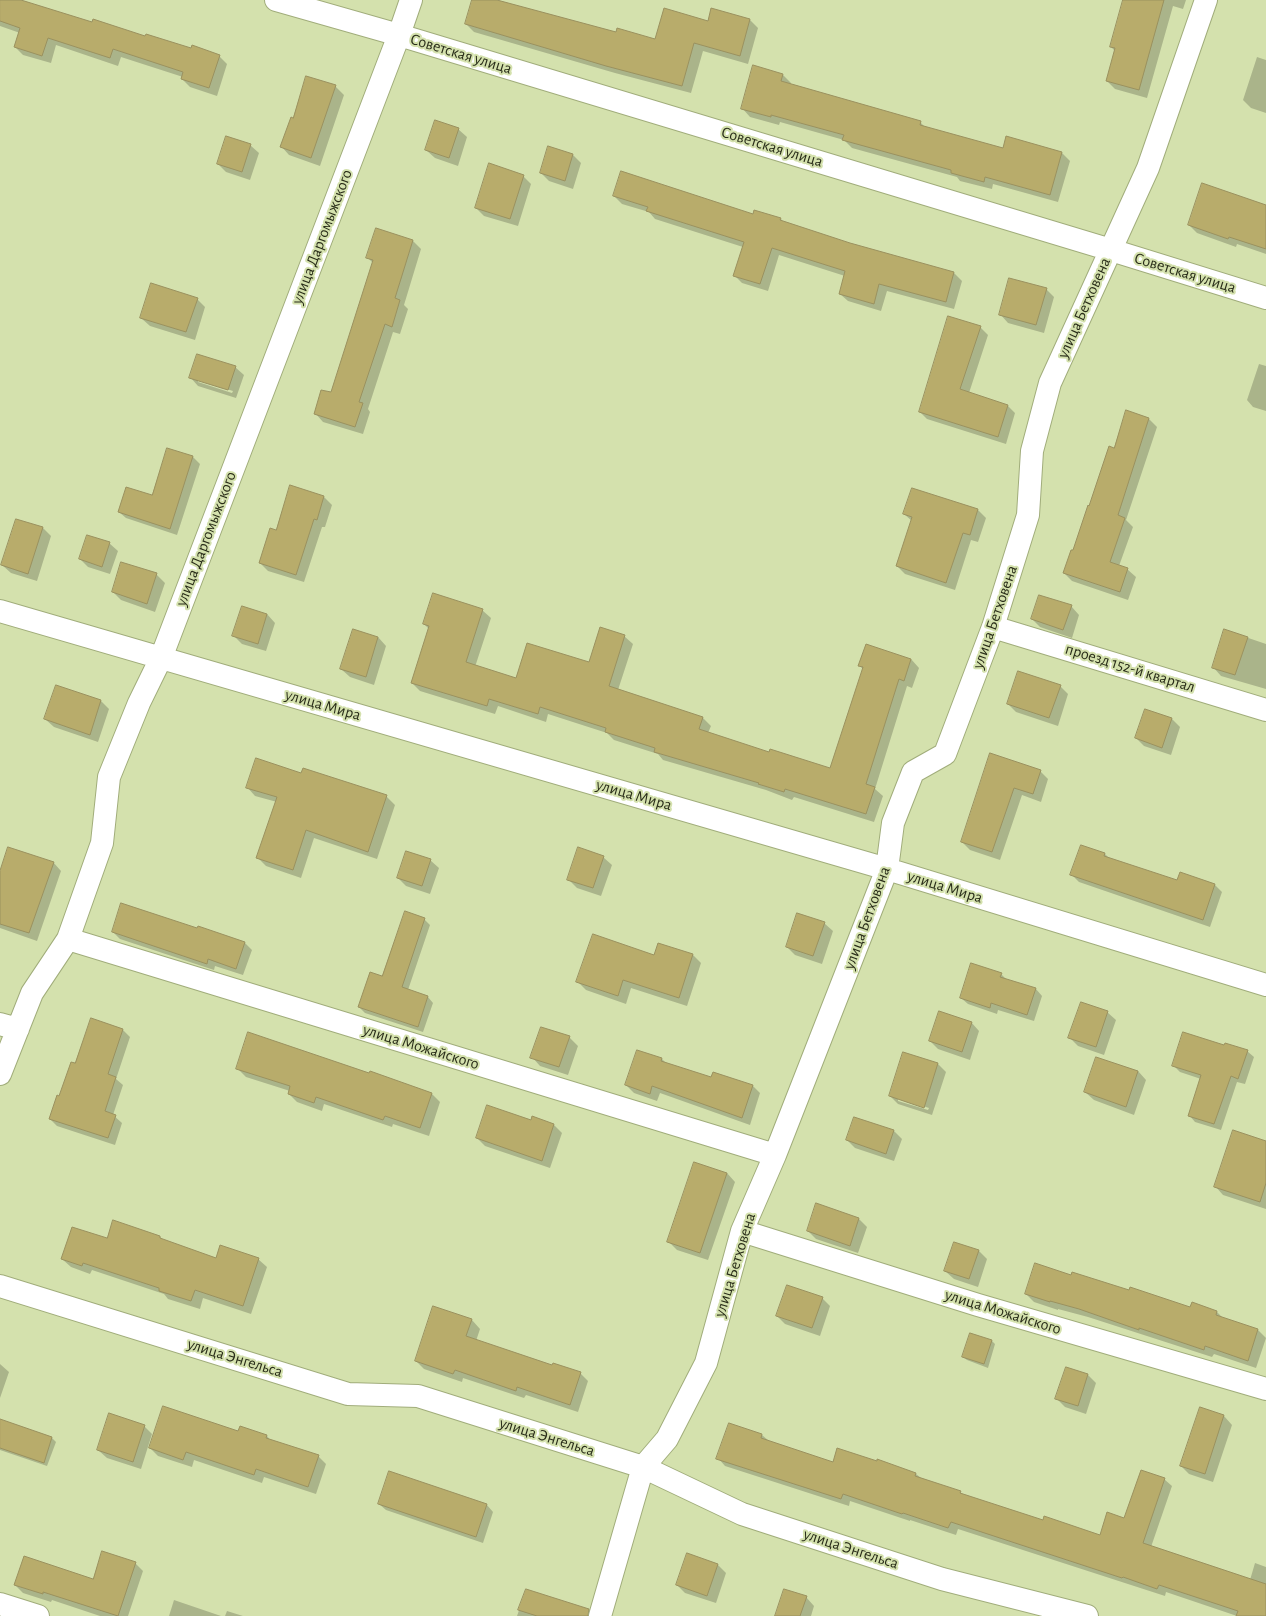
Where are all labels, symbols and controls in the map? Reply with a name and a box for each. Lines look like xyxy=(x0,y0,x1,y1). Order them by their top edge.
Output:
street label: Советская улица xyxy=(408,29,514,79)
street label: Советская улица xyxy=(719,122,825,172)
street label: улица Даргомыжского xyxy=(287,167,357,307)
street label: Советская улица xyxy=(1132,248,1238,298)
street label: улица Бетховена xyxy=(1053,255,1115,361)
street label: улица Даргомыжского xyxy=(171,469,241,609)
street label: улица Бетховена xyxy=(968,563,1022,671)
street label: проезд 152-й квартал xyxy=(1063,639,1197,697)
street label: улица Мира xyxy=(283,685,363,725)
street label: улица Мира xyxy=(594,775,674,815)
street label: улица Бетховена xyxy=(840,864,894,972)
street label: улица Мира xyxy=(905,866,985,908)
street label: улица Можайского xyxy=(361,1020,481,1074)
street label: улица Бетховена xyxy=(710,1211,760,1319)
street label: улица Можайского xyxy=(943,1285,1063,1339)
street label: улица Энгельса xyxy=(185,1334,285,1382)
street label: улица Энгельса xyxy=(497,1413,597,1461)
street label: улица Энгельса xyxy=(801,1525,901,1573)

